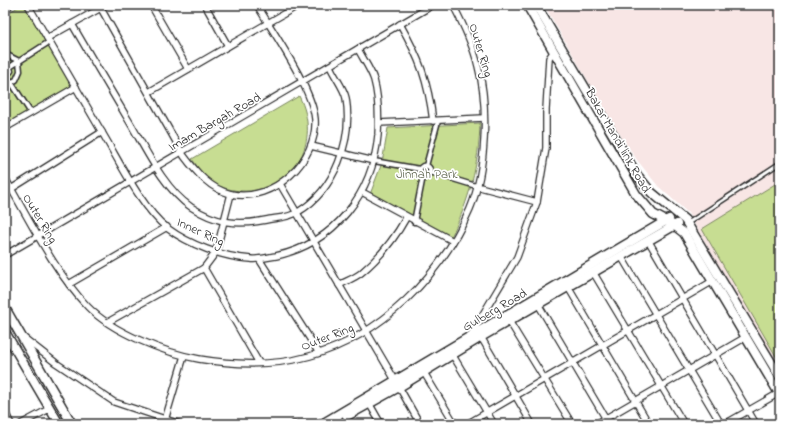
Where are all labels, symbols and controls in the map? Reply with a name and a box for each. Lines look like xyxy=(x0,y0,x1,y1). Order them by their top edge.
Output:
street label: Outer Ring xyxy=(462,21,498,80)
street label: Bakar Mandi link Road xyxy=(579,84,656,197)
street label: Imam Bargah Road xyxy=(165,88,266,157)
park label: Jinnah Park xyxy=(396,165,458,184)
street label: Outer Ring xyxy=(16,190,62,248)
street label: Inner Ring xyxy=(173,213,228,253)
street label: Gulberg Road xyxy=(459,284,532,337)
street label: Outer Ring xyxy=(298,319,357,357)

